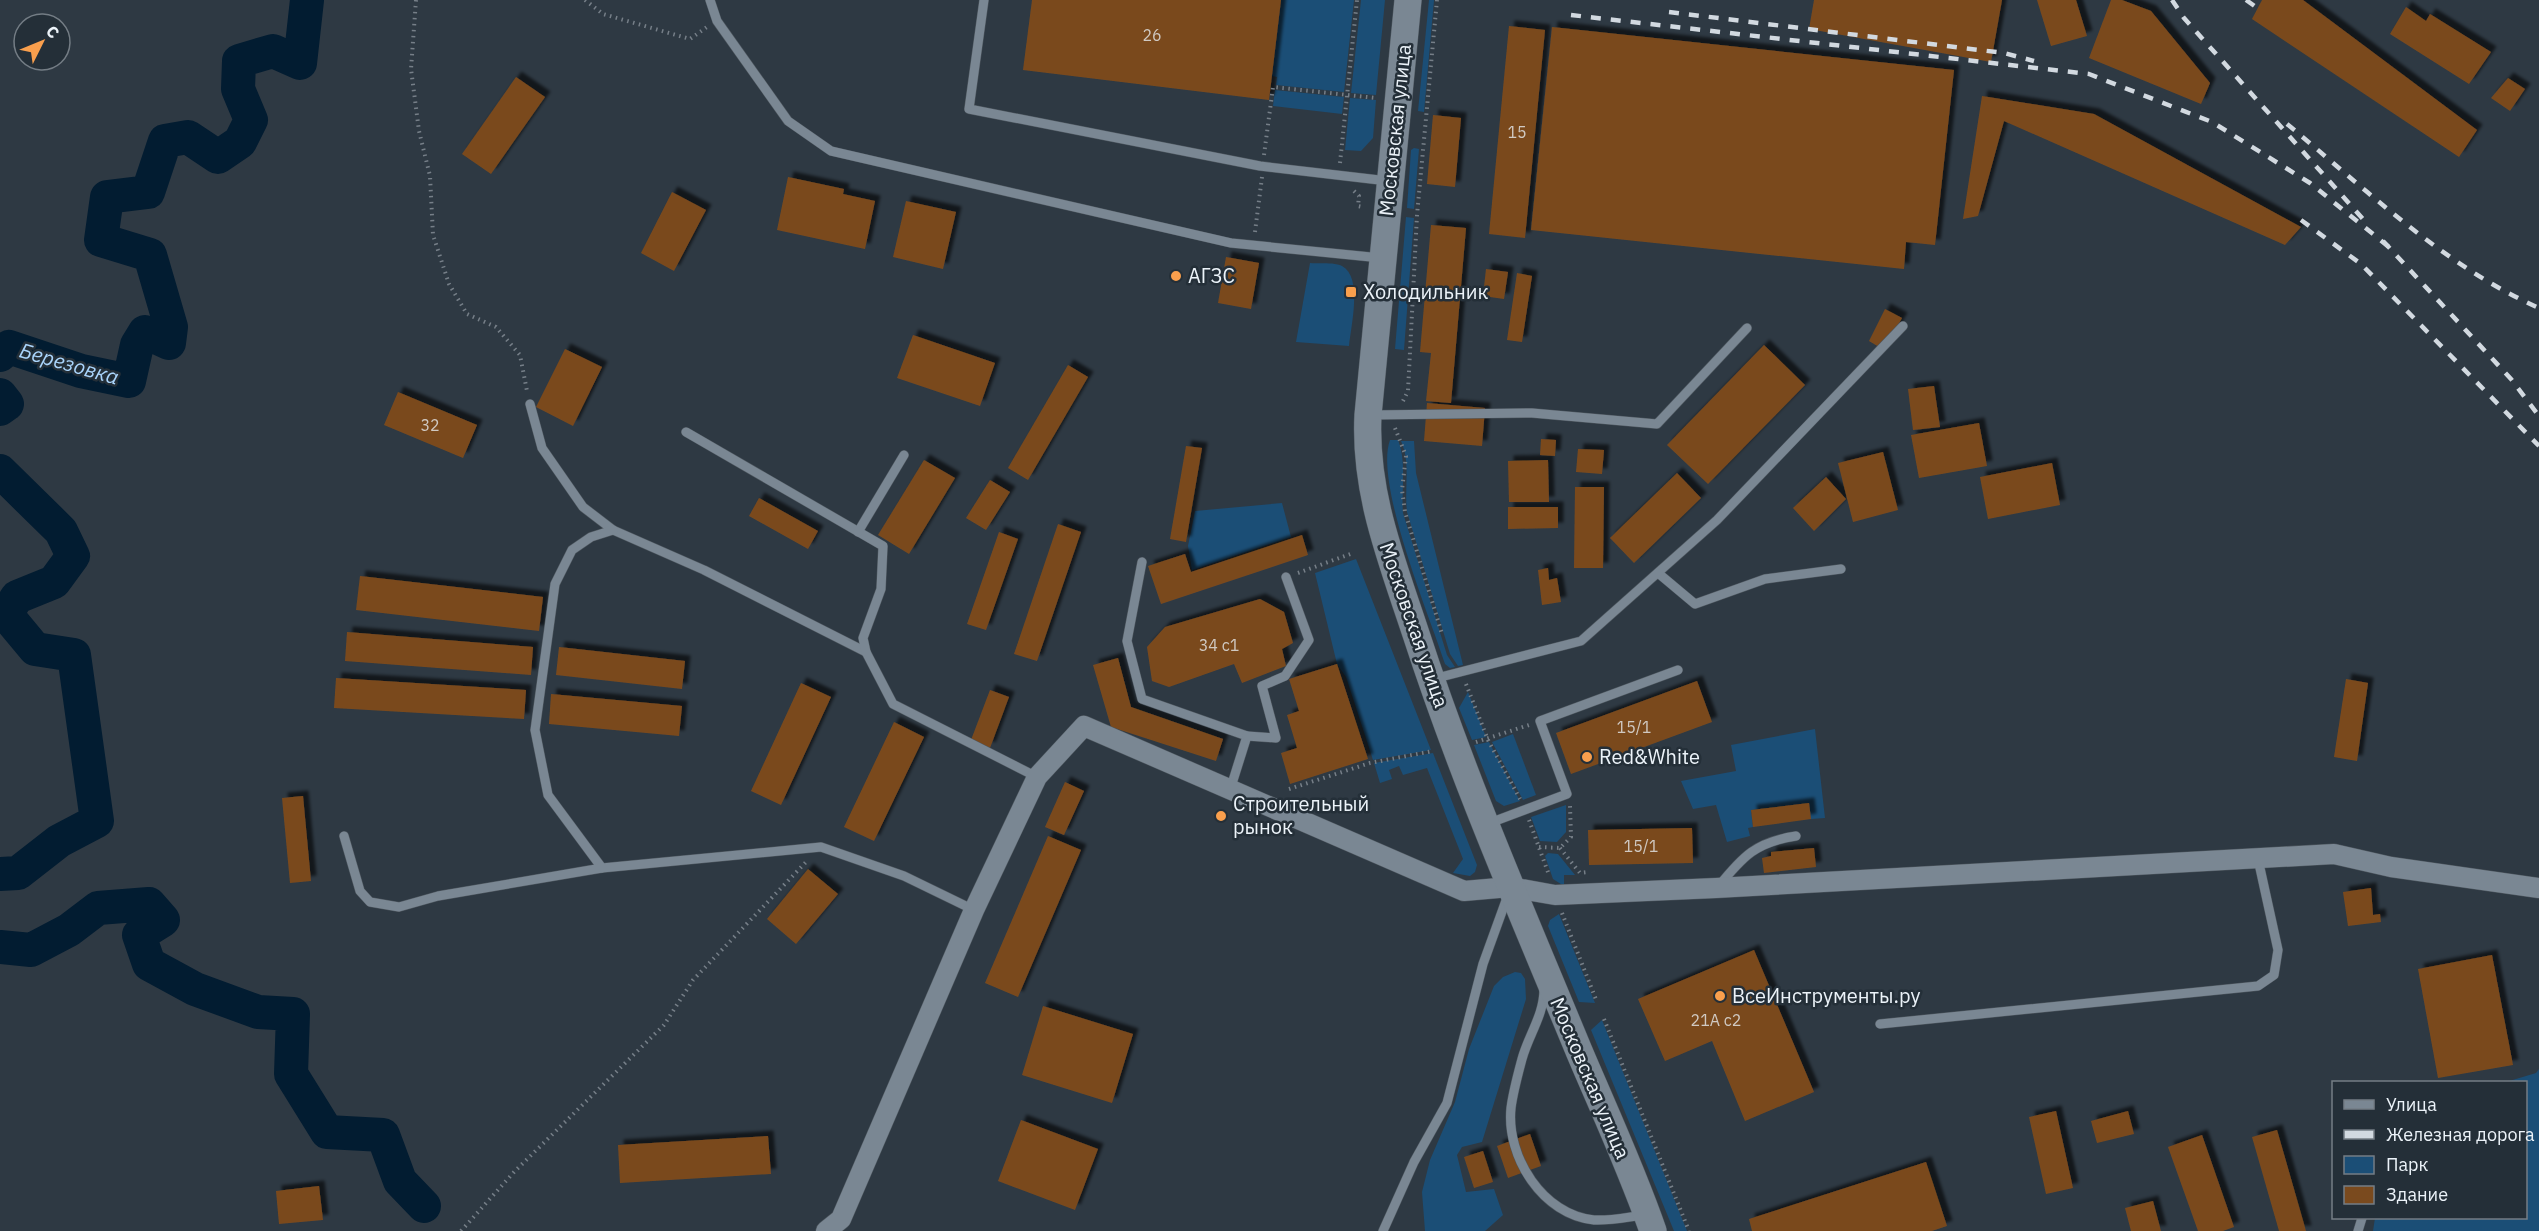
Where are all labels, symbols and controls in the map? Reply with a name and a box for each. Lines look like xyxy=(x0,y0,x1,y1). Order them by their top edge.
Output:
north arrow xyxy=(12,12,72,72)
text: С xyxy=(42,21,64,42)
house number: 26 xyxy=(1142,25,1162,45)
street label: Московская улица xyxy=(1372,42,1417,217)
house number: 15 xyxy=(1507,122,1527,142)
place label: АГЗС xyxy=(1188,262,1235,289)
marker: АГЗС xyxy=(1169,269,1183,283)
place label: Холодильник xyxy=(1363,278,1488,305)
marker: Холодильник xyxy=(1344,285,1358,299)
water label: Березовка xyxy=(16,335,122,391)
house number: 32 xyxy=(420,415,440,435)
street label: Московская улица xyxy=(1374,539,1455,711)
house number: 34 с1 xyxy=(1199,635,1239,655)
house number: 15/1 xyxy=(1617,717,1651,737)
place label: Red&White xyxy=(1599,743,1700,770)
marker: Red&White xyxy=(1580,750,1594,764)
place label: Строительный рынок xyxy=(1233,790,1369,840)
marker: Строительный рынок xyxy=(1214,809,1228,823)
house number: 15/1 xyxy=(1624,836,1658,856)
place label: ВсеИнструменты.ру xyxy=(1732,982,1920,1009)
marker: ВсеИнструменты.ру xyxy=(1713,989,1727,1003)
street label: Московская улица xyxy=(1544,993,1637,1163)
house number: 21А с2 xyxy=(1691,1010,1741,1030)
legend xyxy=(2332,1081,2527,1219)
text: Улица xyxy=(2386,1093,2437,1116)
text: Железная дорога xyxy=(2386,1123,2535,1146)
text: Парк xyxy=(2386,1153,2429,1176)
text: Здание xyxy=(2386,1183,2448,1206)

